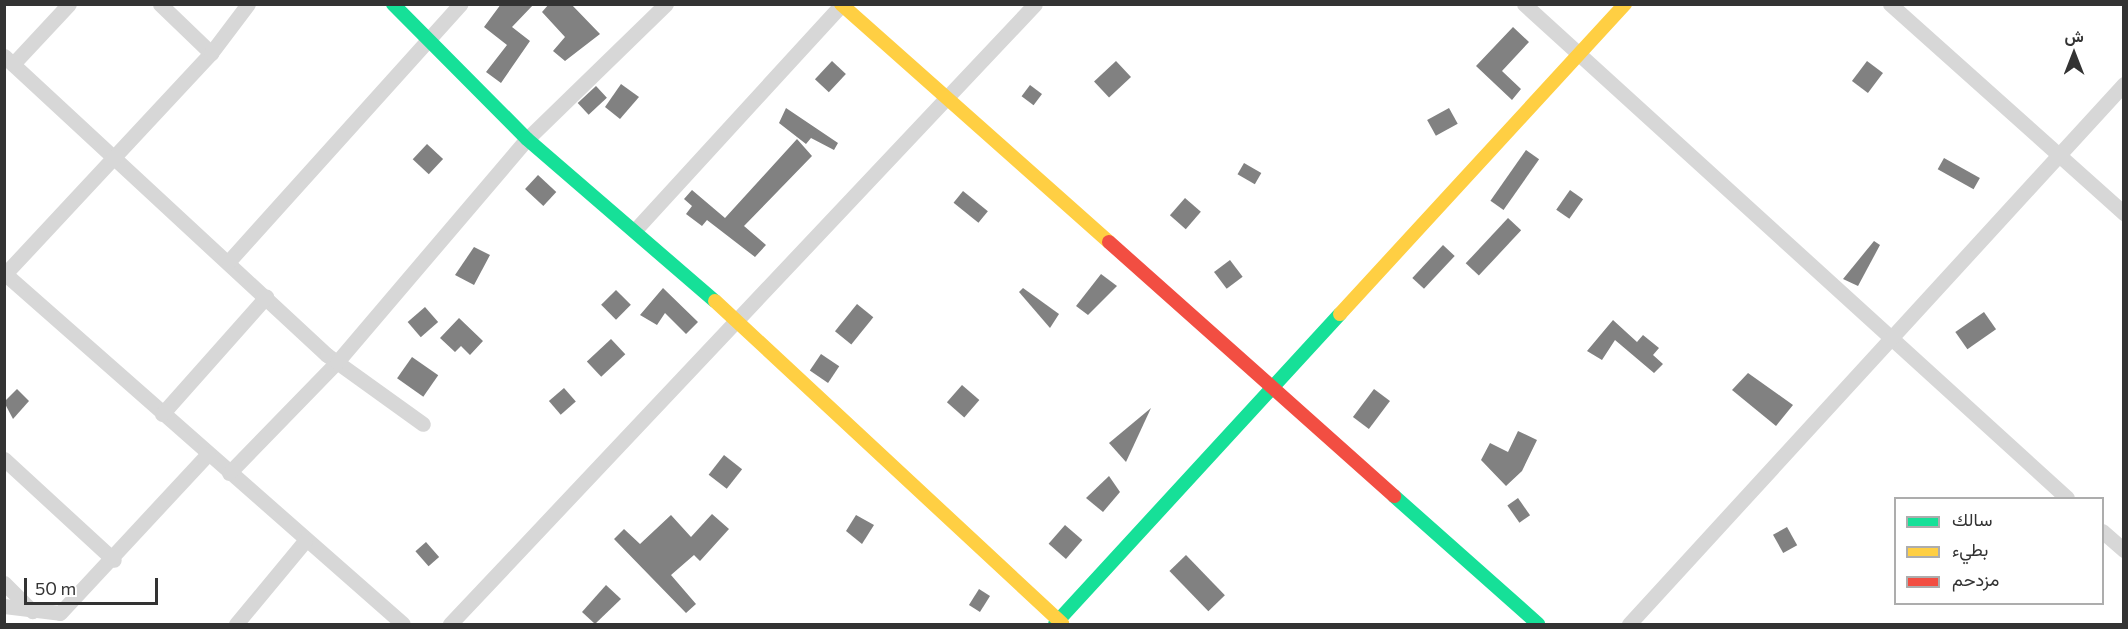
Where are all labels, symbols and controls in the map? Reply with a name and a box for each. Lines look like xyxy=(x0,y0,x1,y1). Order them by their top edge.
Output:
north arrow xyxy=(2044,24,2104,84)
text: ش xyxy=(2064,26,2084,45)
legend xyxy=(1894,497,2104,605)
text: سالك xyxy=(1952,508,1992,530)
text: بطيء xyxy=(1952,538,1988,560)
scale bar xyxy=(27,566,160,604)
text: مزدحم xyxy=(1952,568,1999,590)
text: 50 m xyxy=(35,577,76,599)

